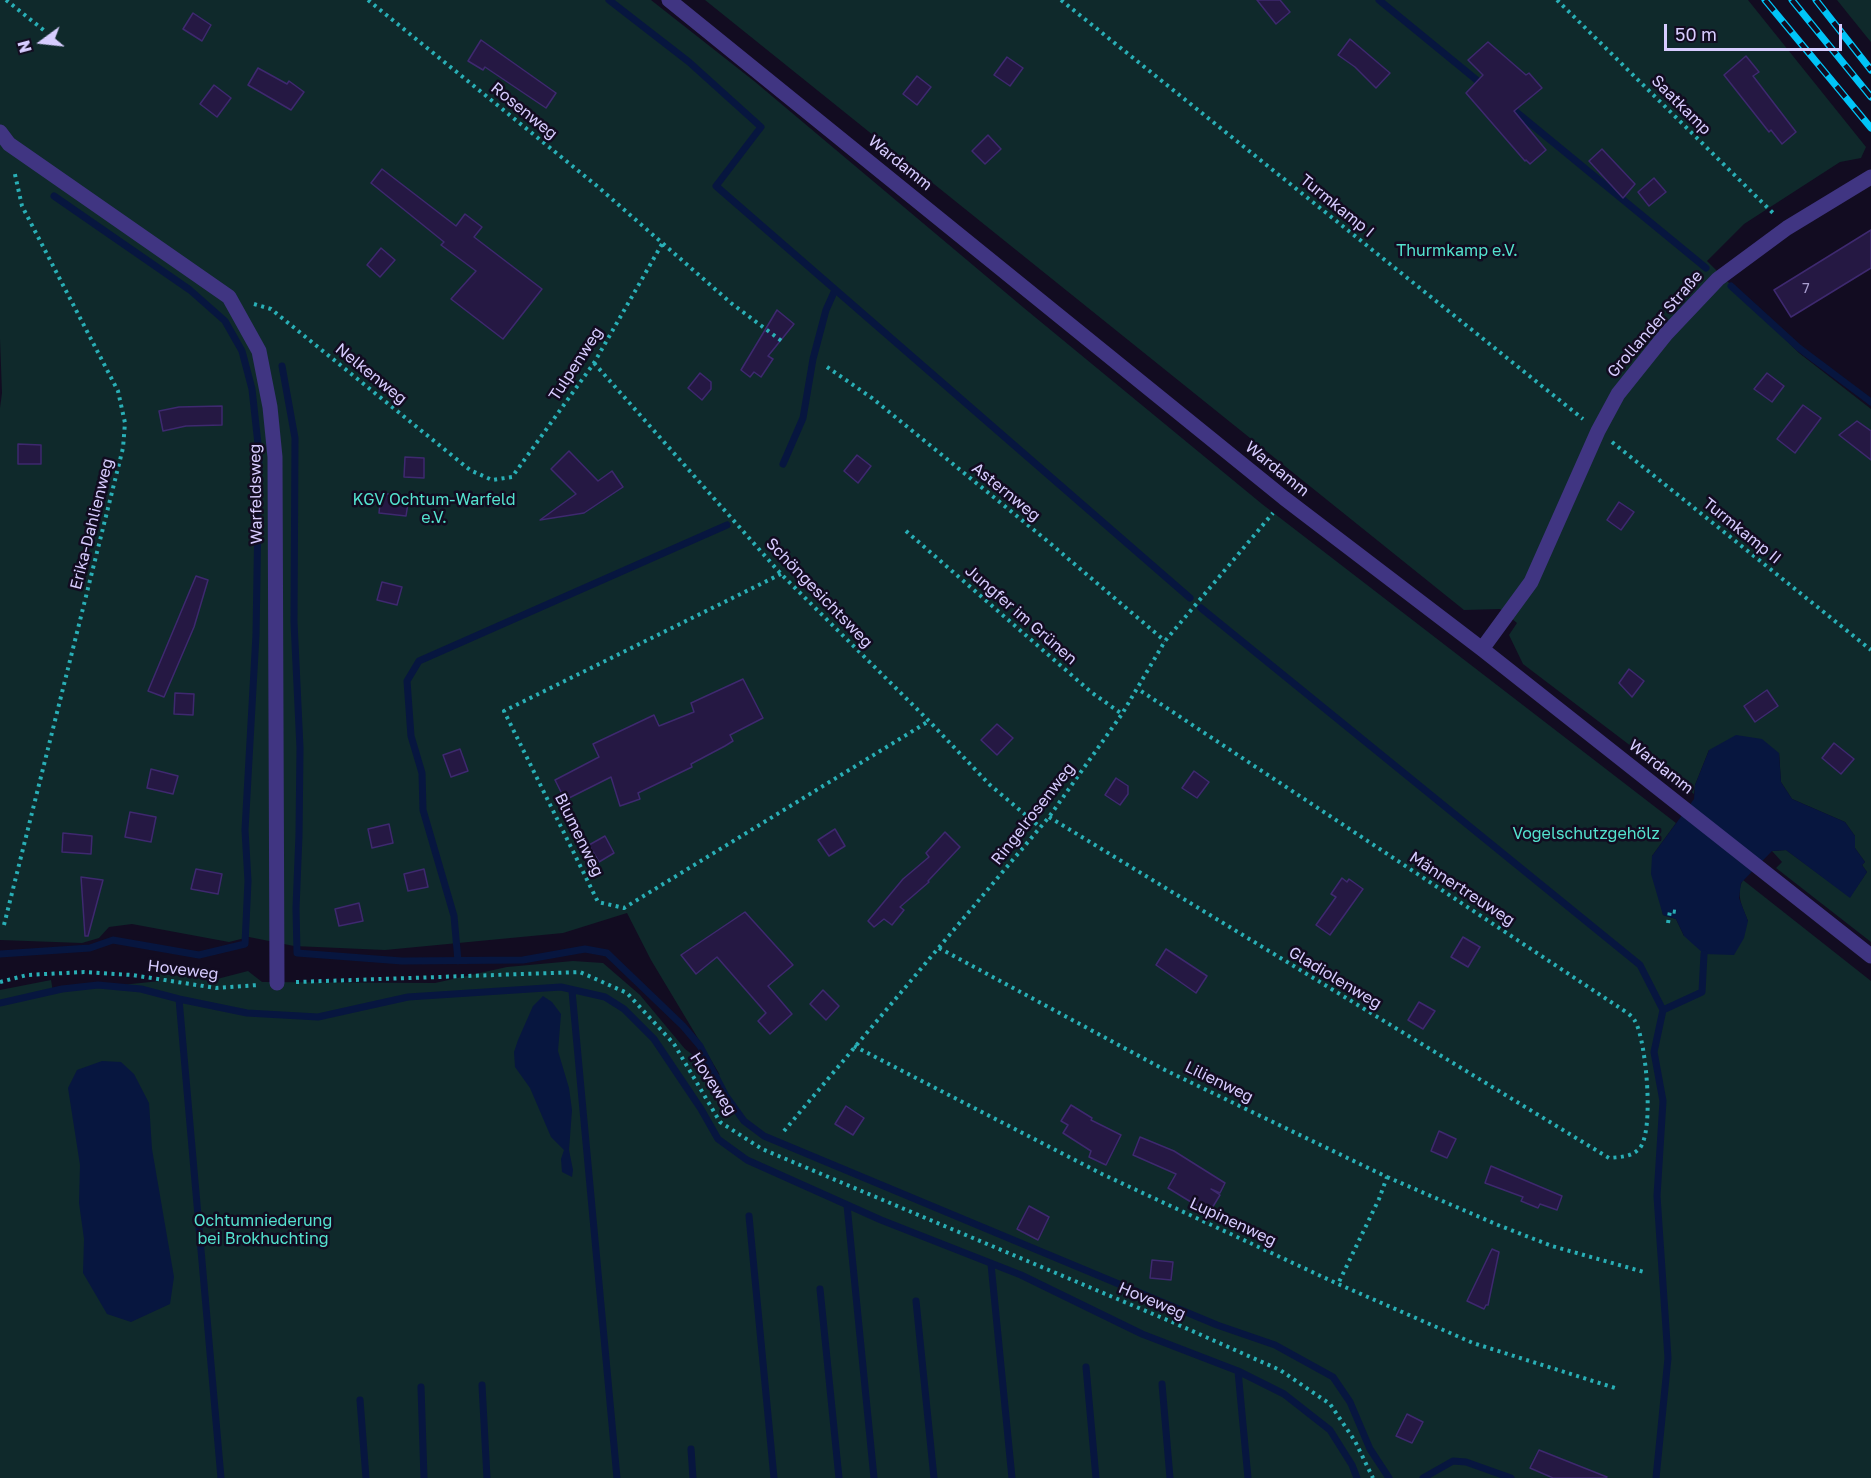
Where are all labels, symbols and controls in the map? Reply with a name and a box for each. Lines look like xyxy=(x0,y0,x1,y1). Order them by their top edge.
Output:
north arrow xyxy=(12,12,72,72)
scale bar xyxy=(1667,12,1846,50)
text: 50 m xyxy=(1675,23,1717,45)
text: N xyxy=(13,38,36,55)
street label: Saatkamp xyxy=(1647,71,1715,139)
street label: Rosenweg xyxy=(487,78,561,144)
street label: Wardamm xyxy=(864,131,936,195)
street label: Turmkamp I xyxy=(1296,170,1378,242)
park label: Thurmkamp e.V. xyxy=(1396,241,1518,261)
street label: Grollander Straße xyxy=(1603,267,1707,381)
house number: 7 xyxy=(1802,281,1810,297)
street label: Tulpenweg xyxy=(545,324,607,404)
street label: Nelkenweg xyxy=(331,339,411,409)
street label: Wardamm xyxy=(1241,437,1313,501)
street label: Warfeldsweg xyxy=(246,444,266,544)
street label: Erika-Dahlienweg xyxy=(66,456,118,592)
street label: Asternweg xyxy=(968,459,1044,525)
park label: KGV Ochtum-Warfeld e.V. xyxy=(352,490,516,528)
street label: Turmkamp II xyxy=(1699,494,1785,568)
street label: Schöngesichtsweg xyxy=(762,534,876,652)
street label: Jungfer im Grünen xyxy=(961,561,1081,669)
street label: Wardamm xyxy=(1625,736,1697,798)
street label: Ringelrosenweg xyxy=(987,759,1079,869)
street label: Blumenweg xyxy=(551,790,607,880)
park label: Vogelschutzgehölz xyxy=(1512,824,1660,844)
street label: Männertreuweg xyxy=(1406,848,1518,930)
street label: Gladiolenweg xyxy=(1285,943,1385,1013)
street label: Hoveweg xyxy=(147,956,219,984)
street label: Hoveweg xyxy=(686,1049,740,1119)
street label: Lilienweg xyxy=(1182,1057,1256,1107)
street label: Lupinenweg xyxy=(1187,1194,1279,1250)
park label: Ochtumniederung bei Brokhuchting xyxy=(194,1211,332,1249)
street label: Hoveweg xyxy=(1116,1278,1188,1324)

